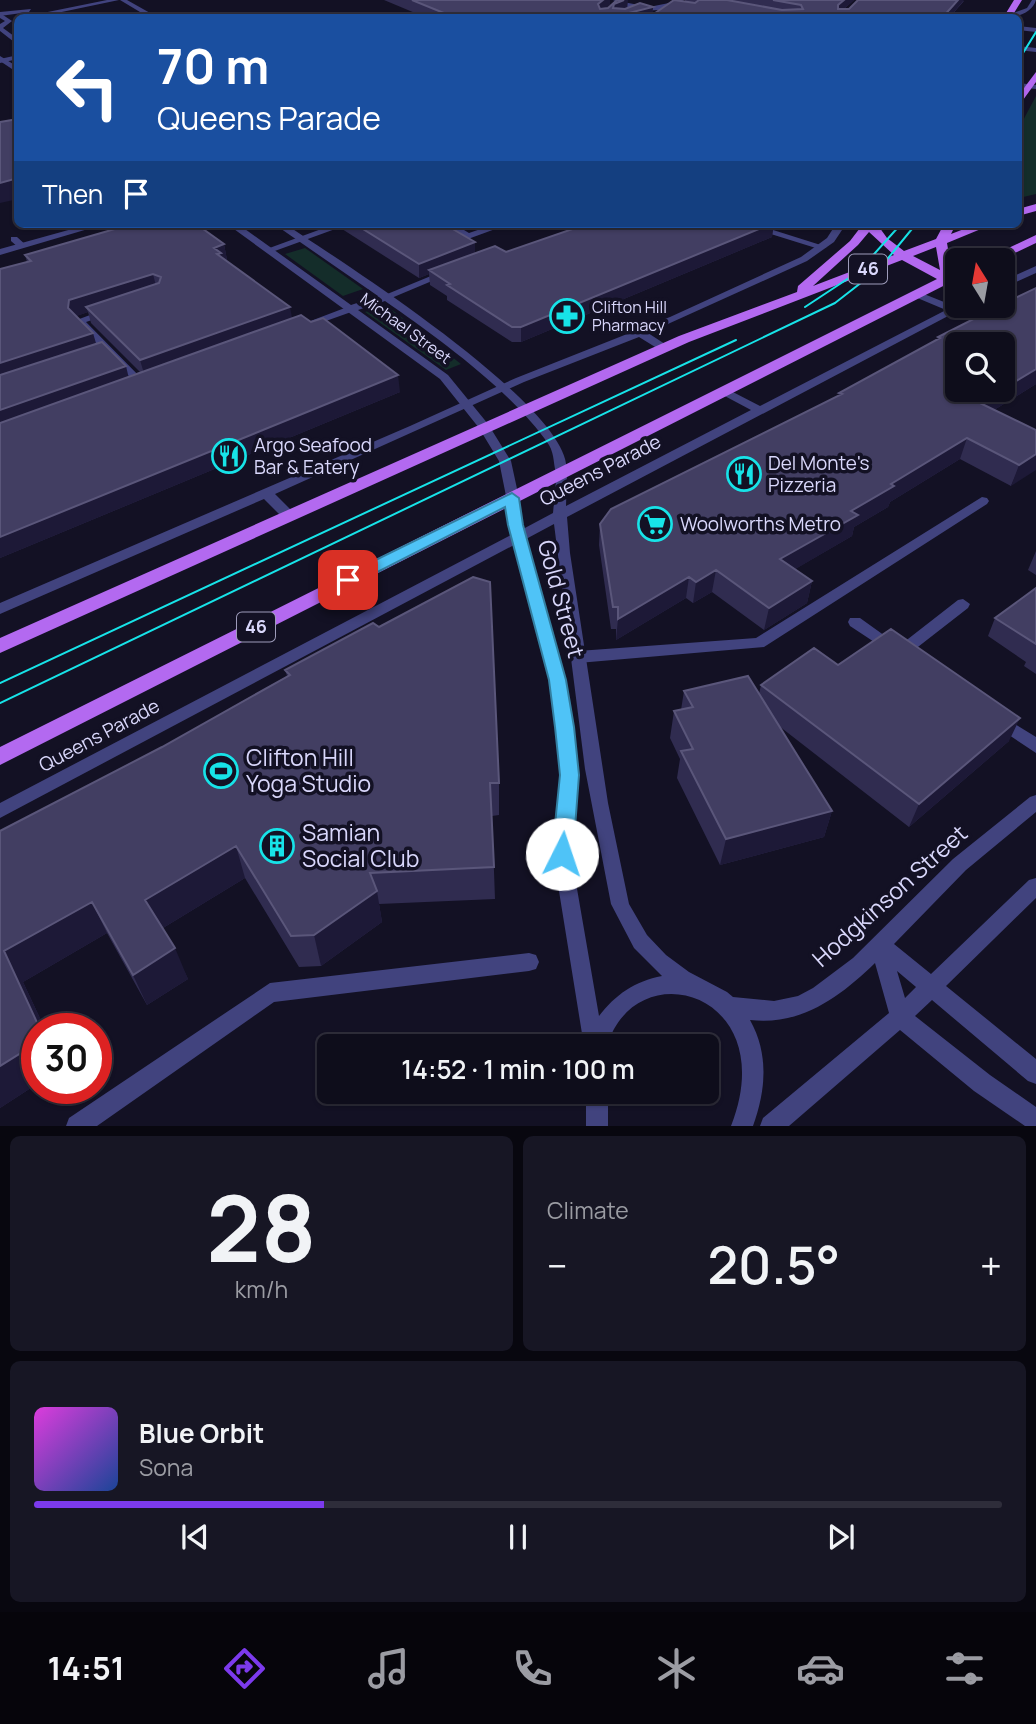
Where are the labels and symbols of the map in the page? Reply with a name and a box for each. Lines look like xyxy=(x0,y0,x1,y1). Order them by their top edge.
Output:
north arrow xyxy=(945,248,1015,318)
road number: 46 xyxy=(849,255,887,284)
street label: Michael Street xyxy=(356,287,456,369)
place label: Clifton Hill Pharmacy xyxy=(592,296,667,336)
pharmacy icon: Clifton Hill Pharmacy xyxy=(548,297,586,335)
street label: Queens Parade xyxy=(535,428,665,512)
place label: Argo Seafood Bar & Eatery xyxy=(254,432,372,480)
restaurant icon: Argo Seafood Bar & Eatery xyxy=(210,437,248,475)
place label: Del Monte's Pizzeria xyxy=(768,450,869,498)
restaurant icon: Del Monte's Pizzeria xyxy=(725,455,763,493)
supermarket icon: Woolworths Metro xyxy=(636,505,674,543)
place label: Woolworths Metro xyxy=(680,511,841,537)
street label: Gold Street xyxy=(531,536,593,661)
pin xyxy=(318,550,378,610)
road number: 46 xyxy=(237,612,275,642)
street label: Queens Parade xyxy=(34,692,164,778)
place label: Clifton Hill Yoga Studio xyxy=(246,741,371,799)
sports icon: Clifton Hill Yoga Studio xyxy=(202,752,240,790)
place label: Samian Social Club xyxy=(302,816,419,874)
position arrow xyxy=(525,817,599,891)
street label: Hodgkinson Street xyxy=(805,817,974,974)
building icon: Samian Social Club xyxy=(258,827,296,865)
speed limit sign: 30 xyxy=(21,1013,112,1104)

